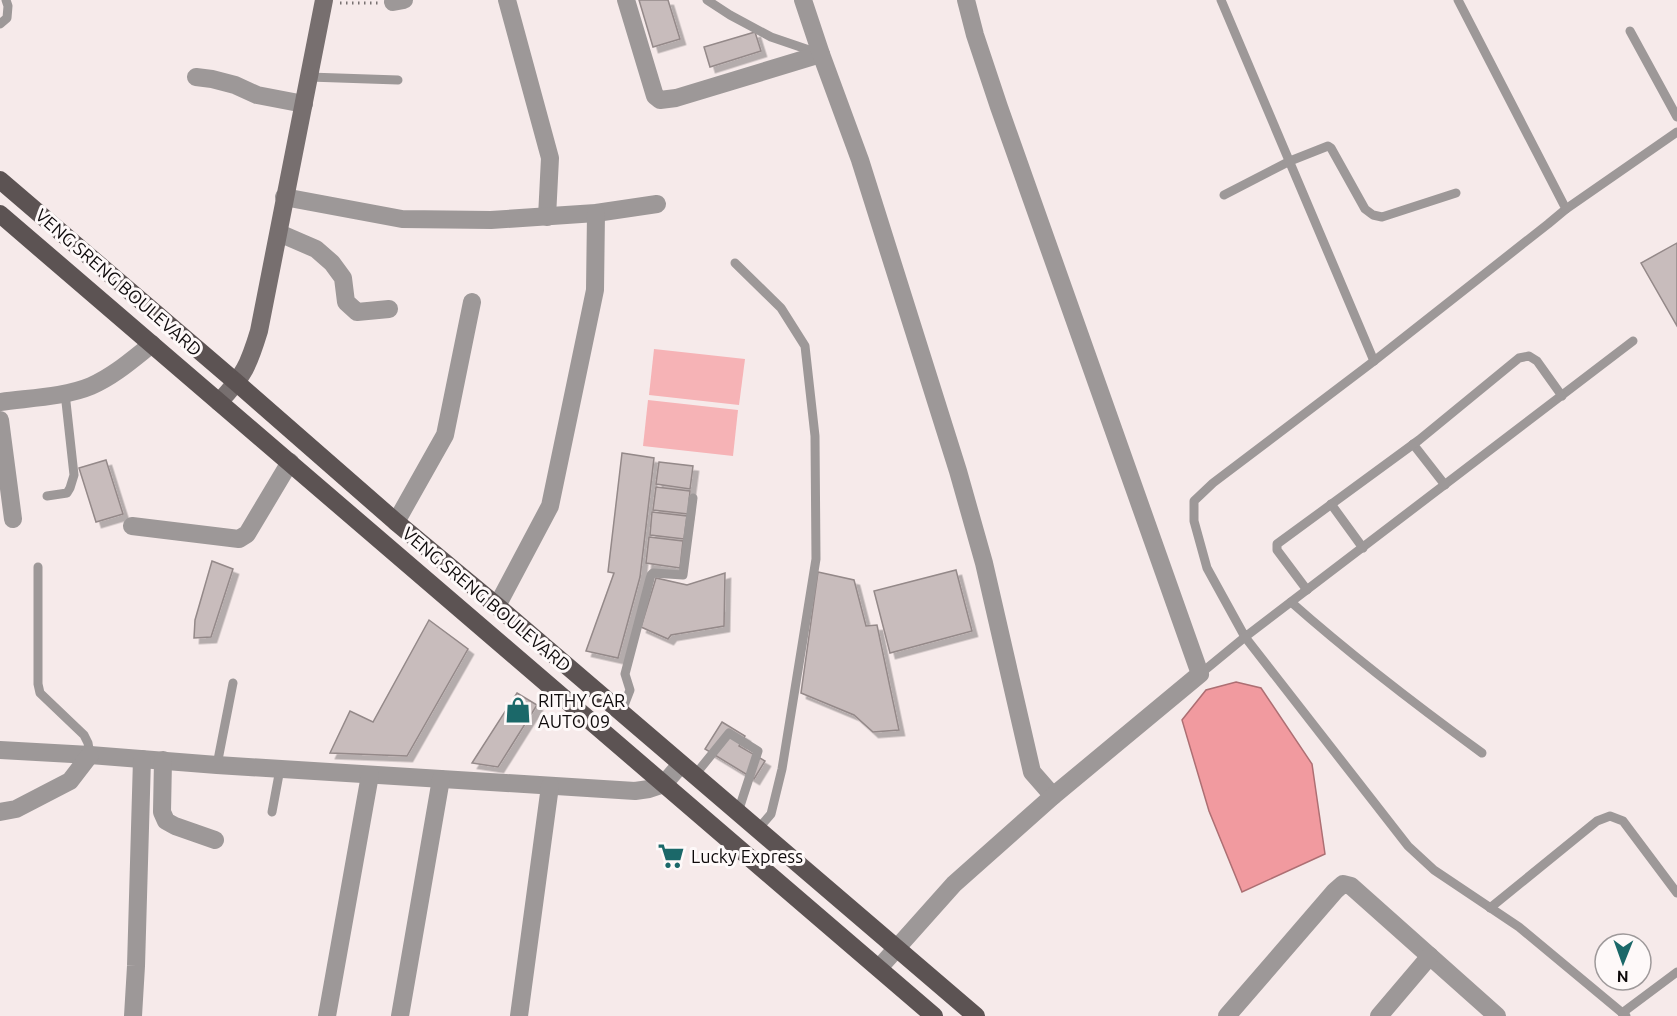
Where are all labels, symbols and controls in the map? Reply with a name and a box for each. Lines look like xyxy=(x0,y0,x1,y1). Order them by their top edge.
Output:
street label: VENG SRENG BOULEVARD xyxy=(32,205,206,359)
street label: VENG SRENG BOULEVARD xyxy=(399,523,575,675)
place label: RITHY CAR AUTO 09 xyxy=(538,690,625,731)
shop icon: RITHY CAR AUTO 09 xyxy=(503,695,533,725)
supermarket icon: Lucky Express xyxy=(656,841,686,871)
place label: Lucky Express xyxy=(691,846,803,866)
north arrow xyxy=(1593,932,1653,992)
text: N xyxy=(1617,968,1629,986)

